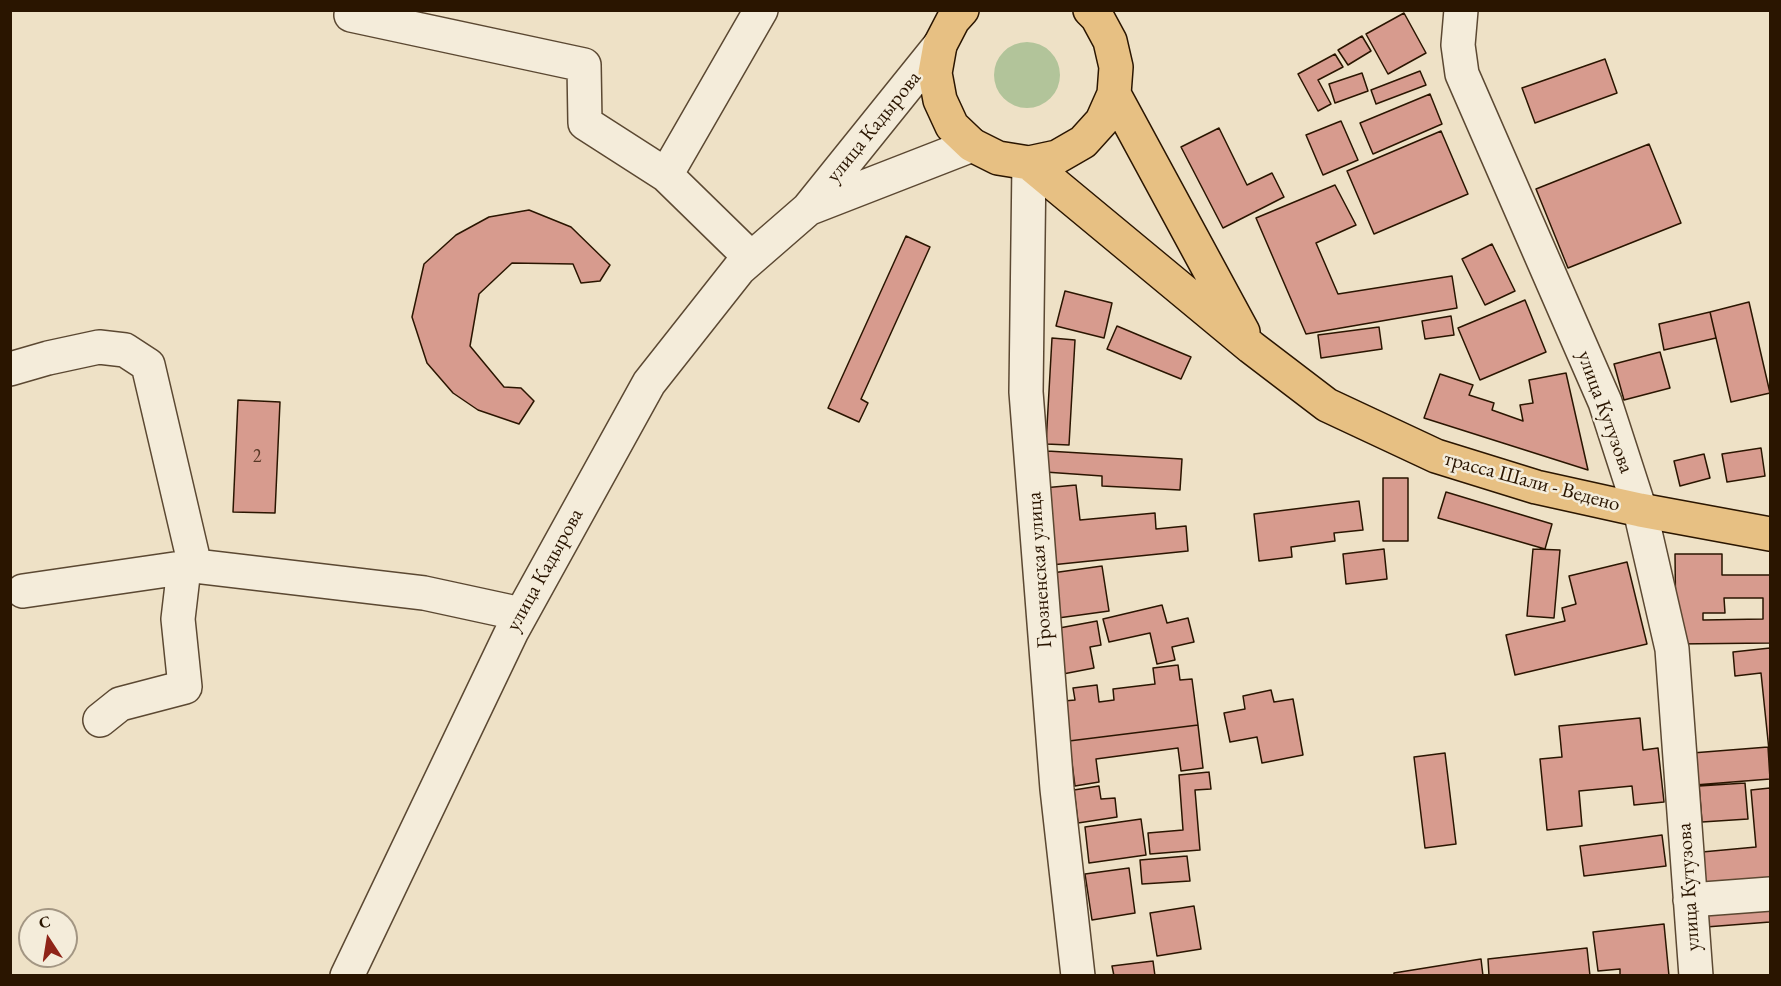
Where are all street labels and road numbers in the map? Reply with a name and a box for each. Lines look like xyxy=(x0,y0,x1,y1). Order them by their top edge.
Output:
street label: улица Кадырова xyxy=(821,66,927,188)
street label: улица Кутузова xyxy=(1571,347,1639,477)
street label: трасса Шали - Ведено xyxy=(1441,446,1623,518)
street label: Грозненская улица xyxy=(1022,491,1058,649)
street label: улица Кадырова xyxy=(501,504,589,636)
street label: улица Кутузова xyxy=(1672,822,1706,952)

